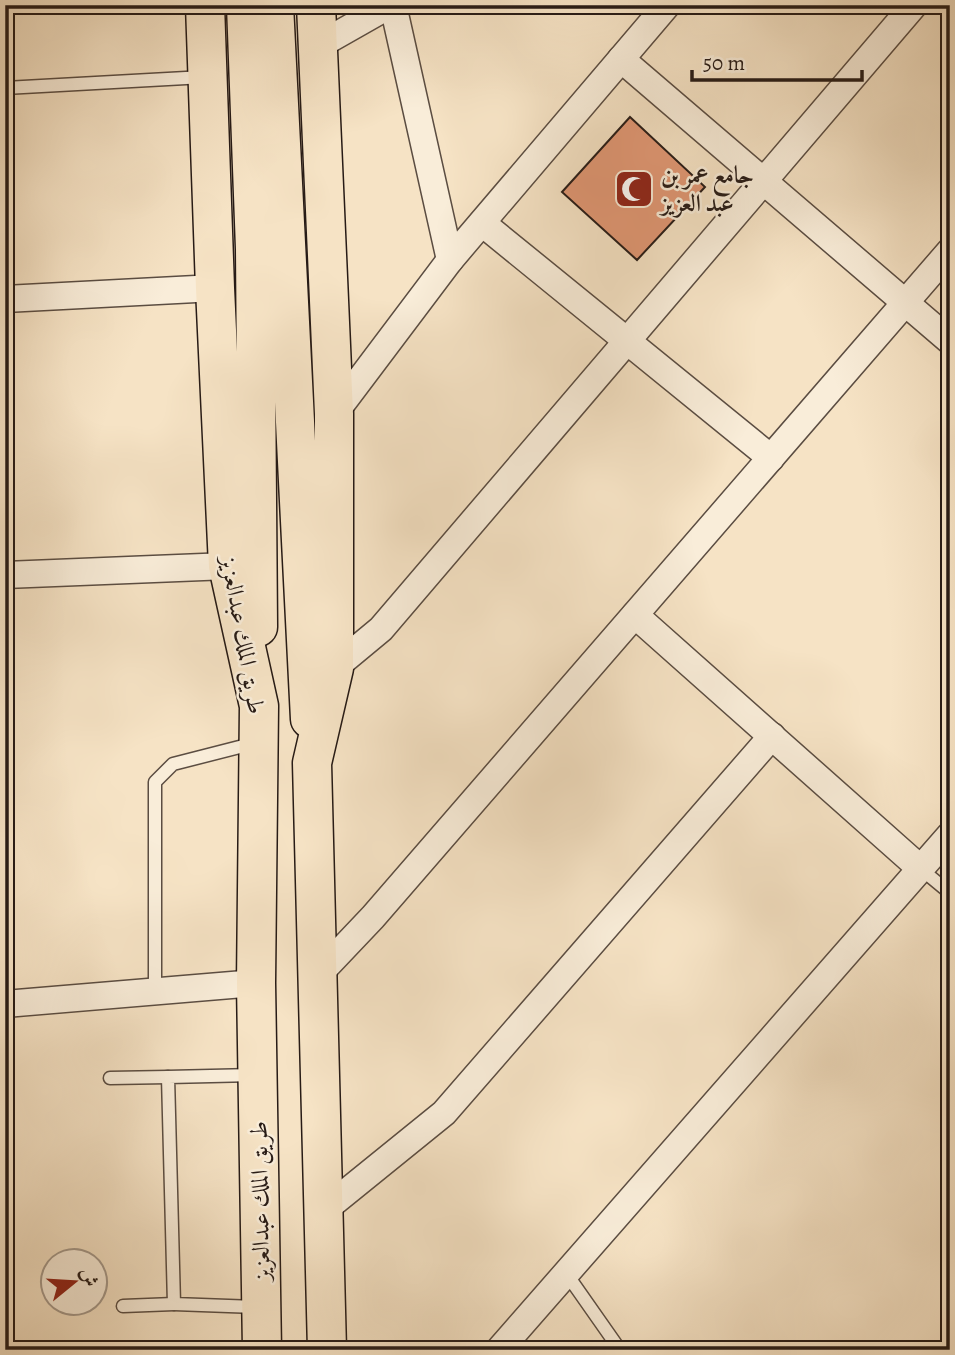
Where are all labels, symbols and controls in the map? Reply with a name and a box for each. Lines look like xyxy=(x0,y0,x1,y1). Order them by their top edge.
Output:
scale bar xyxy=(692,38,862,82)
text: 50 m xyxy=(703,49,745,77)
place label: جامع عمر بن عبد العزيز xyxy=(658,159,754,219)
mosque icon: جامع عمر بن عبد العزيز xyxy=(613,168,655,210)
street label: طريق الملك عبدالعزيز xyxy=(213,551,273,716)
street label: طريق الملك عبدالعزيز xyxy=(243,1121,277,1284)
north arrow xyxy=(38,1246,108,1316)
text: ش xyxy=(74,1264,104,1290)

